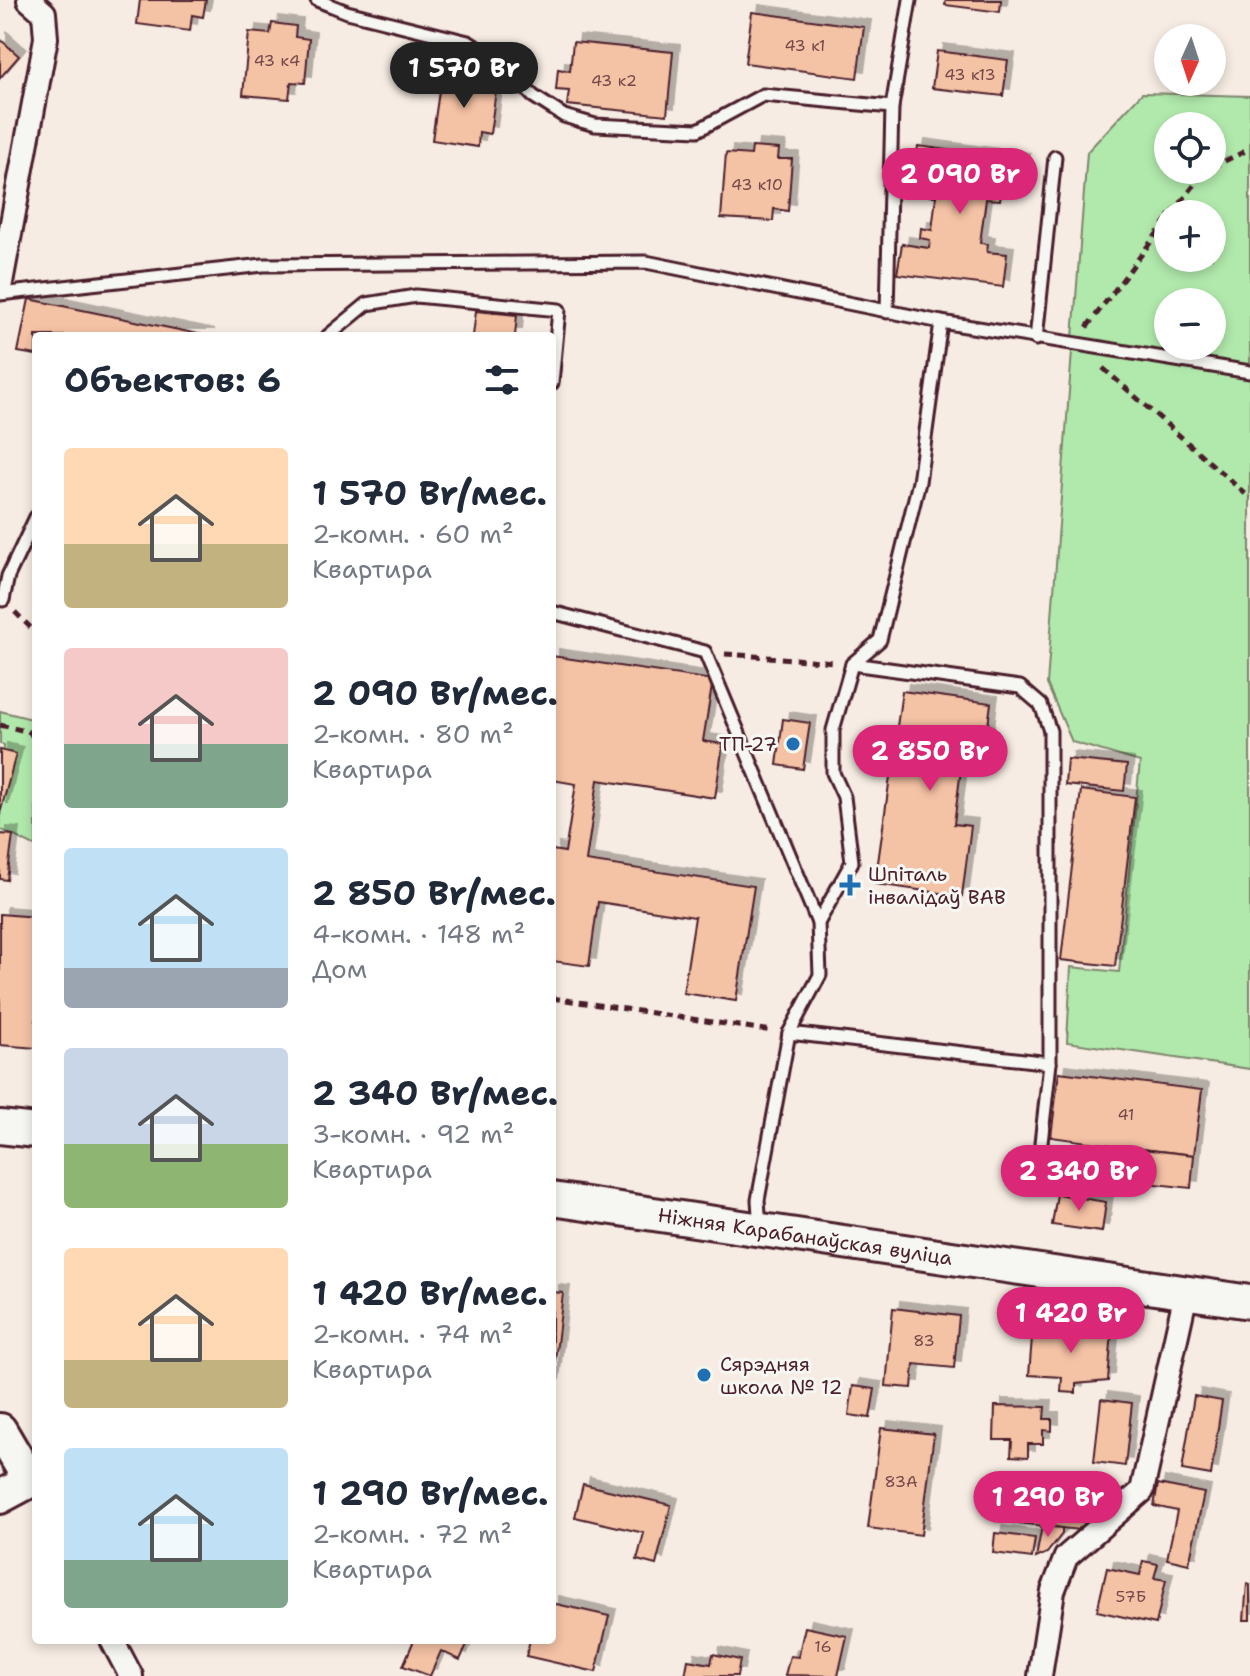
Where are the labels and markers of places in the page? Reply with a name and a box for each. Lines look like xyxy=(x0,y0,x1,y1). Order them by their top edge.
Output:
pin: 1 570 Br xyxy=(381,42,547,110)
pin: 2 090 Br xyxy=(877,148,1043,216)
pin: 2 850 Br xyxy=(847,725,1013,793)
place label: ТП-27 xyxy=(719,731,777,757)
marker: ТП-27 xyxy=(784,735,802,753)
place label: Шпіталь інвалідаў ВАВ xyxy=(868,861,1006,910)
marker: Шпіталь інвалідаў ВАВ xyxy=(839,874,861,896)
pin: 2 340 Br xyxy=(996,1145,1162,1213)
pin: 1 420 Br xyxy=(988,1287,1154,1355)
place label: Сярэдняя школа № 12 xyxy=(720,1351,842,1400)
marker: Сярэдняя школа № 12 xyxy=(695,1366,713,1384)
pin: 1 290 Br xyxy=(965,1471,1131,1539)

